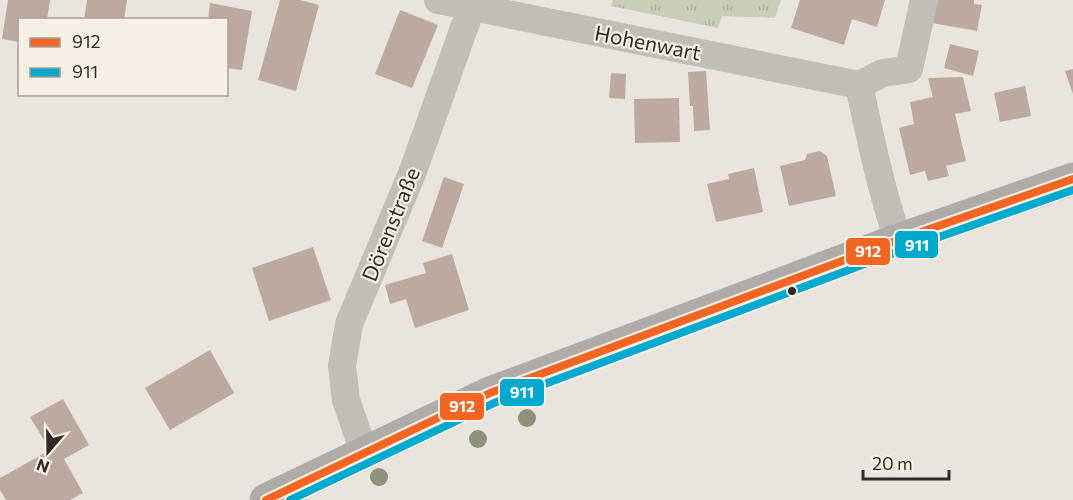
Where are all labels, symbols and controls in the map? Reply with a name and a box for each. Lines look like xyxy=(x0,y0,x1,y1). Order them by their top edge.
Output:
legend xyxy=(18,18,228,96)
street label: Hohenwart xyxy=(593,19,703,65)
text: 912 xyxy=(72,30,101,52)
text: 911 xyxy=(72,60,98,82)
street label: Dörenstraße xyxy=(356,164,424,284)
line badge: 911 xyxy=(894,230,939,259)
text: 911 xyxy=(905,235,929,254)
line badge: 912 xyxy=(845,237,891,266)
text: 912 xyxy=(855,241,881,260)
unlabelled marker xyxy=(786,285,798,297)
line badge: 911 xyxy=(499,378,545,407)
text: 911 xyxy=(510,382,534,401)
line badge: 912 xyxy=(439,392,485,421)
text: 912 xyxy=(449,396,475,415)
north arrow xyxy=(18,422,78,482)
scale bar xyxy=(863,443,948,481)
text: 20 m xyxy=(872,452,913,474)
text: N xyxy=(34,456,52,478)

